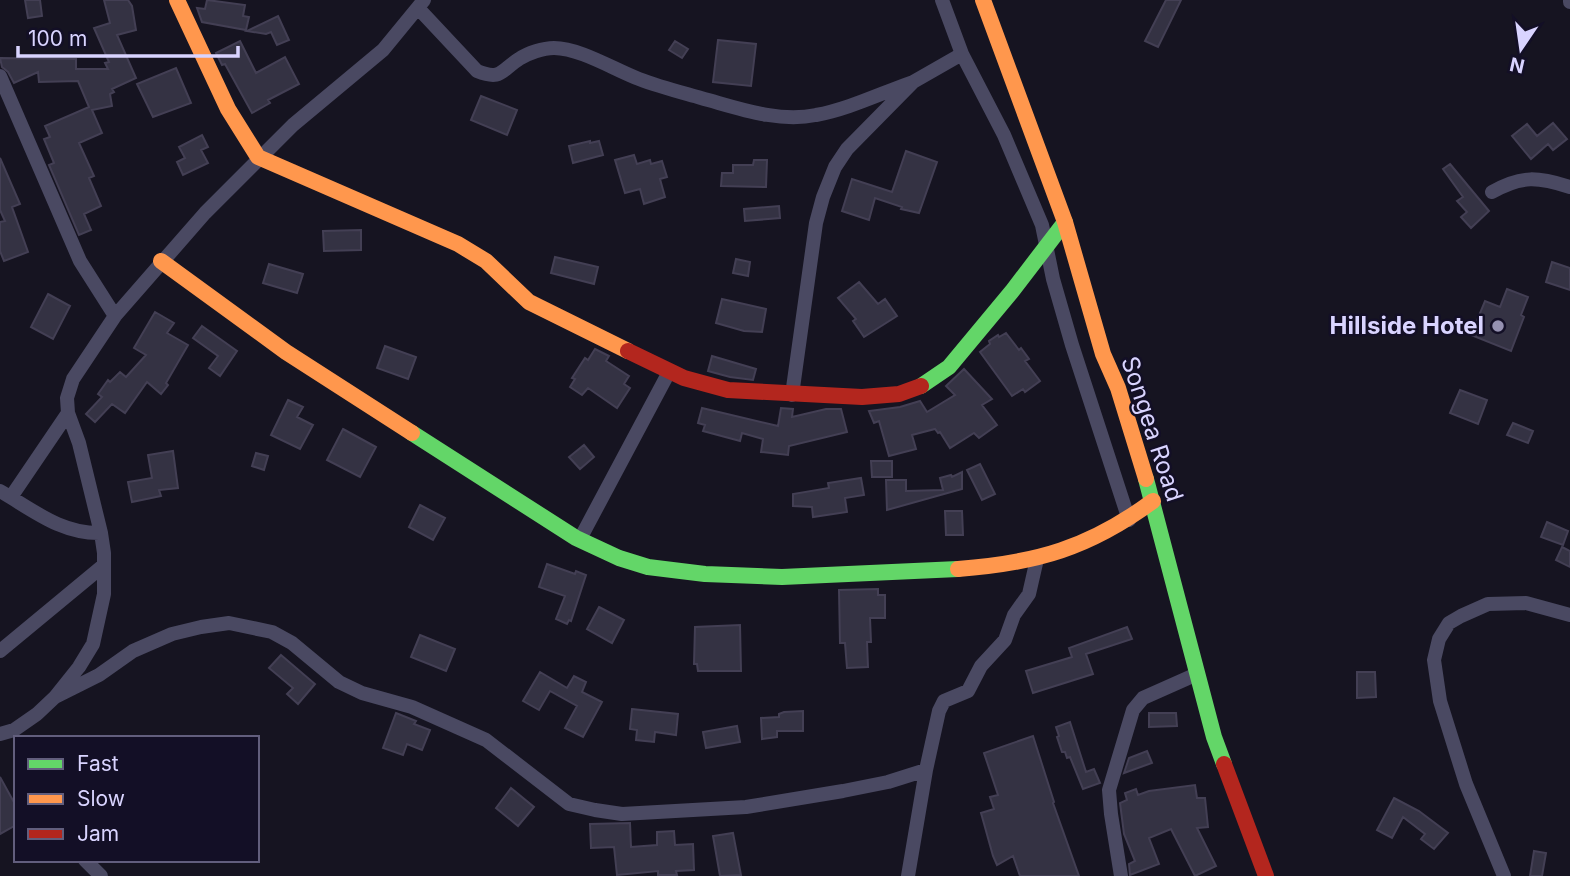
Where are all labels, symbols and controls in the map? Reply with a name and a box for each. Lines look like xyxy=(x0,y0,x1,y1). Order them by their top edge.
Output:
scale bar xyxy=(18,14,238,58)
north arrow xyxy=(1486,14,1556,84)
text: 100 m xyxy=(28,26,87,51)
text: N xyxy=(1508,52,1527,78)
place label: Hillside Hotel xyxy=(1330,311,1484,340)
marker: Hillside Hotel xyxy=(1490,318,1506,334)
street label: Songea Road xyxy=(1115,353,1190,505)
legend xyxy=(14,736,259,862)
text: Fast xyxy=(77,751,119,776)
text: Slow xyxy=(77,786,125,811)
text: Jam xyxy=(77,821,119,846)

